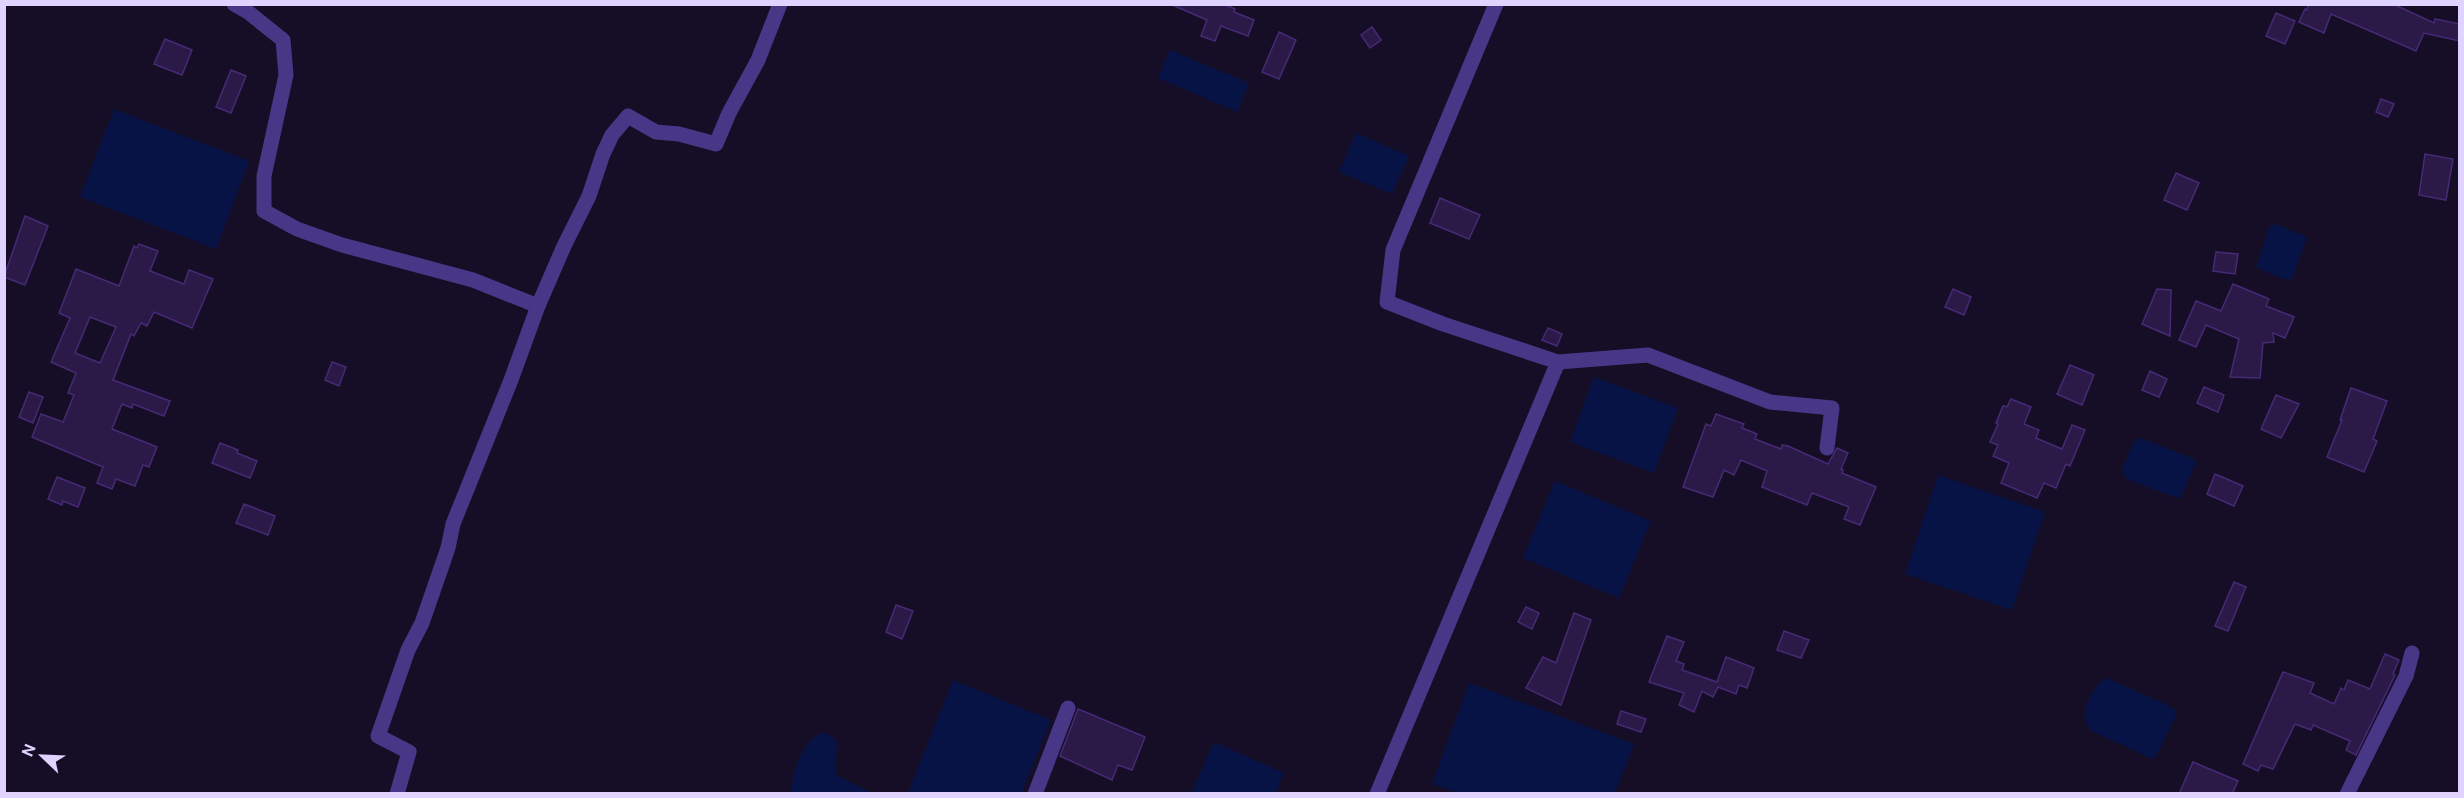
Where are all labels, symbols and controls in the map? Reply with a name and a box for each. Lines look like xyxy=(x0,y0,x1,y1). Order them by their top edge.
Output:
north arrow xyxy=(12,726,72,786)
text: N xyxy=(17,741,41,760)

